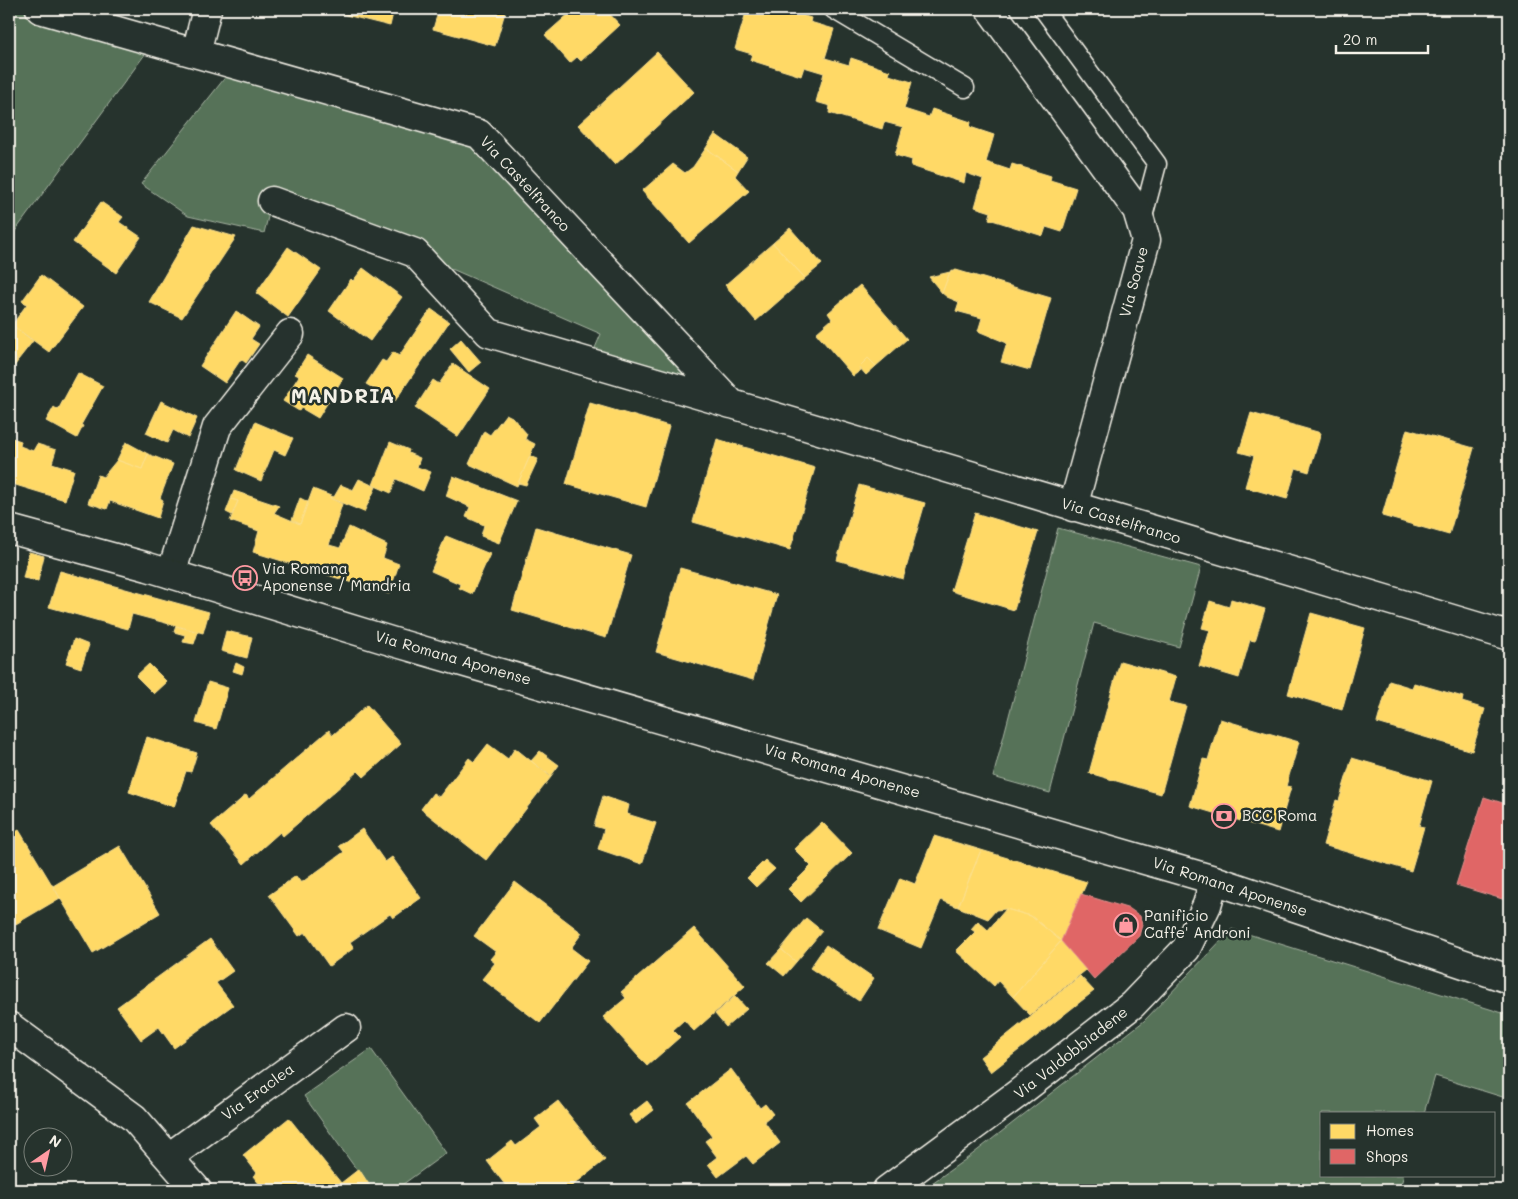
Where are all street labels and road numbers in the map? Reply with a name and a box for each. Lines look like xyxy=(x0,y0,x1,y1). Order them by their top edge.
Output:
street label: Via Castelfranco xyxy=(476,131,575,236)
street label: Via Soave xyxy=(1114,244,1152,319)
street label: Via Castelfranco xyxy=(1059,492,1184,548)
street label: Via Romana Aponense xyxy=(373,625,534,689)
street label: Via Romana Aponense xyxy=(762,738,923,802)
street label: Via Romana Aponense xyxy=(1150,852,1310,921)
street label: Via Valdobbiadene xyxy=(1009,1002,1131,1103)
street label: Via Eraclea xyxy=(217,1058,298,1124)

